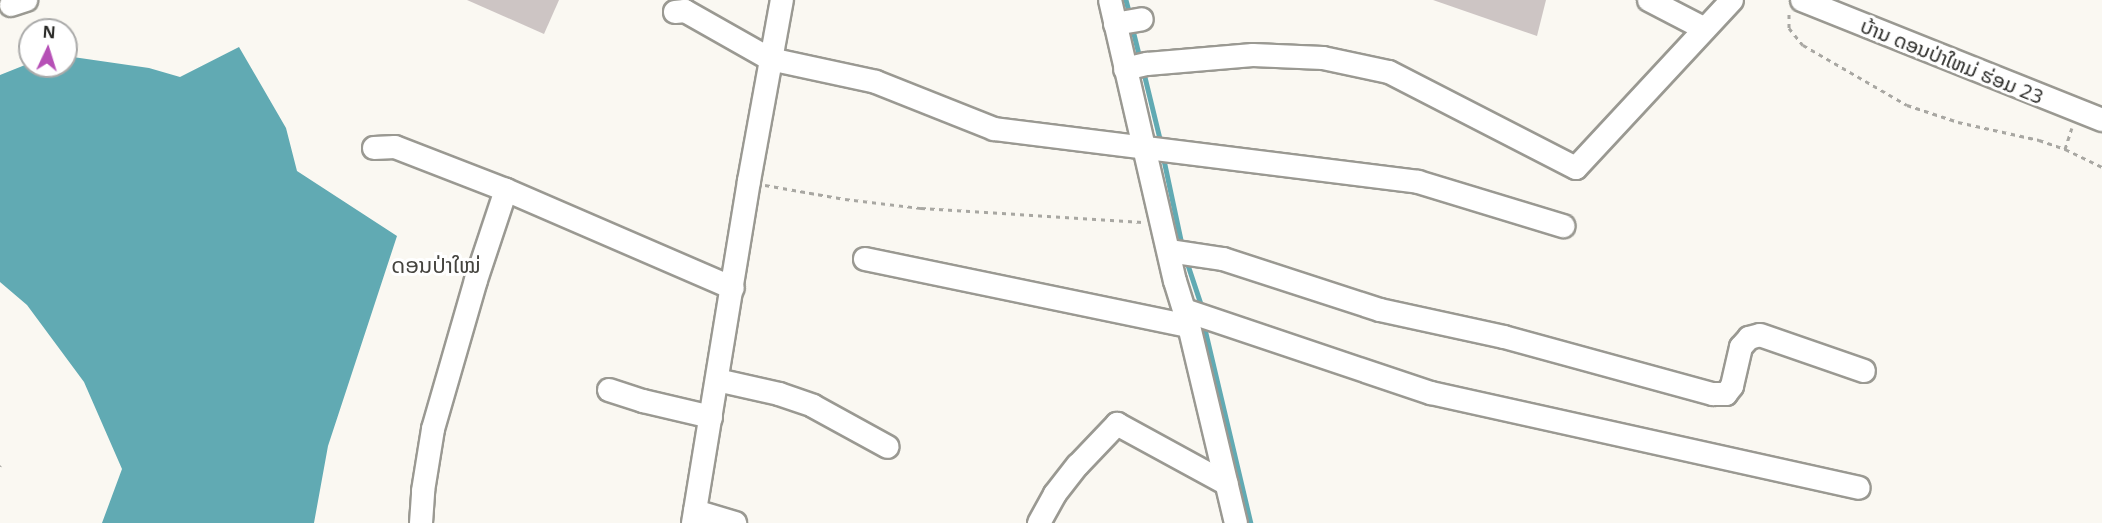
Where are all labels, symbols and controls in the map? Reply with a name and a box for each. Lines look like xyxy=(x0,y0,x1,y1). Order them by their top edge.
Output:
street label: ບ້ານ ດອນປ່າໃຫມ່ ຮ່ອມ 23 xyxy=(1857,13,2047,109)
north arrow xyxy=(18,18,78,78)
text: N xyxy=(42,21,56,43)
district label: ດອນປ່າໃໝ່ xyxy=(391,252,481,278)

